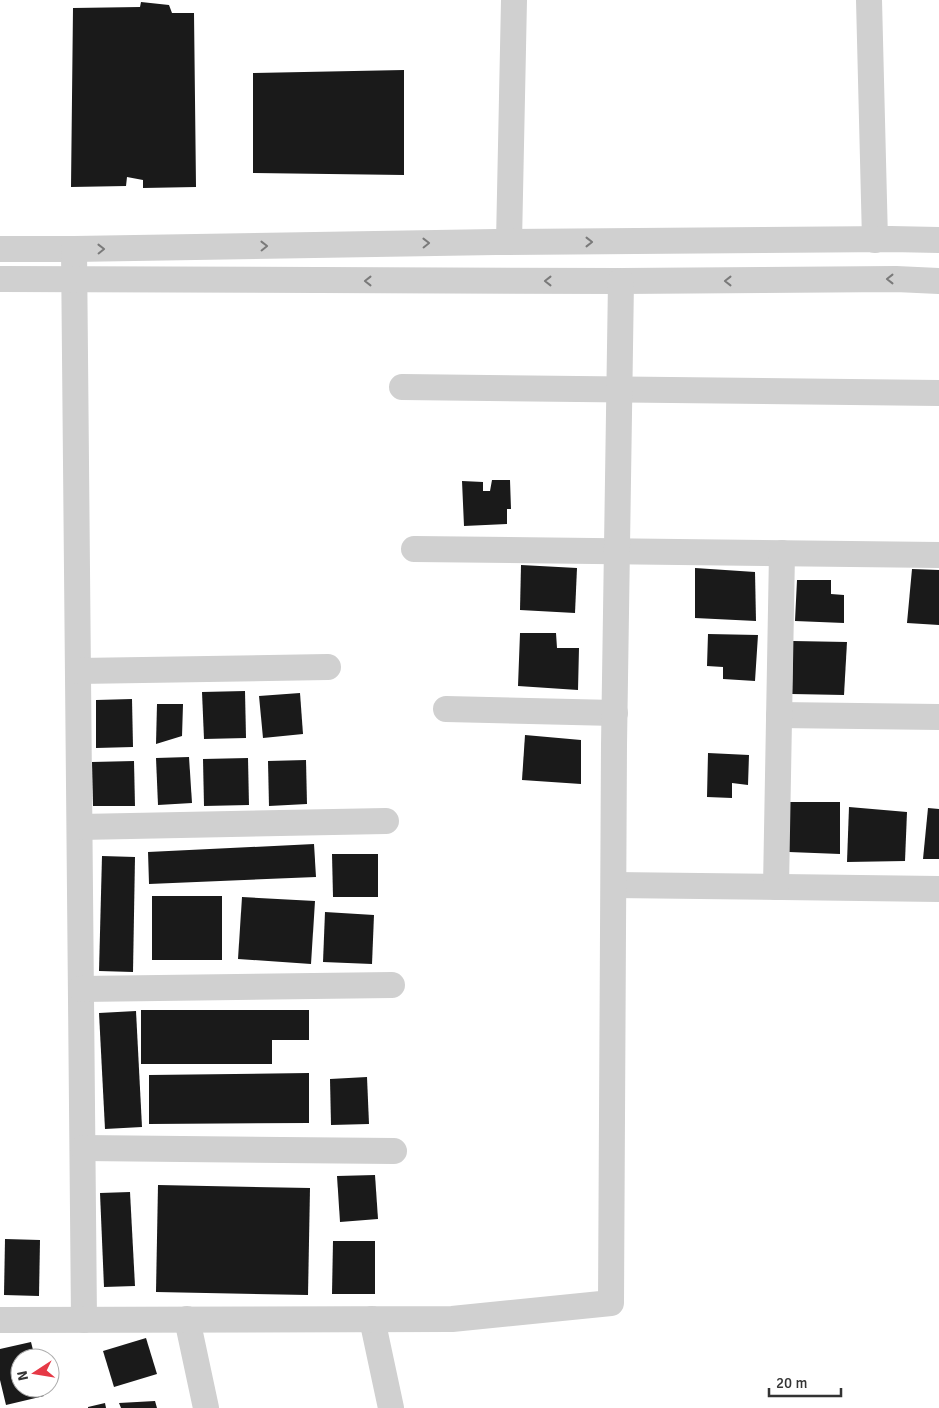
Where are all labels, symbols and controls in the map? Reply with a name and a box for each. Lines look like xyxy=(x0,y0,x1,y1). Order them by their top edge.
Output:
one-way arrow xyxy=(585,237,593,247)
one-way arrow xyxy=(422,238,430,248)
one-way arrow xyxy=(260,241,268,251)
one-way arrow xyxy=(98,244,105,254)
one-way arrow xyxy=(886,274,894,284)
one-way arrow xyxy=(724,275,732,286)
one-way arrow xyxy=(364,276,372,286)
one-way arrow xyxy=(544,276,552,286)
north arrow xyxy=(10,1348,60,1398)
scale bar xyxy=(769,1366,842,1398)
text: N xyxy=(13,1369,32,1382)
text: 20 m xyxy=(776,1374,807,1392)

